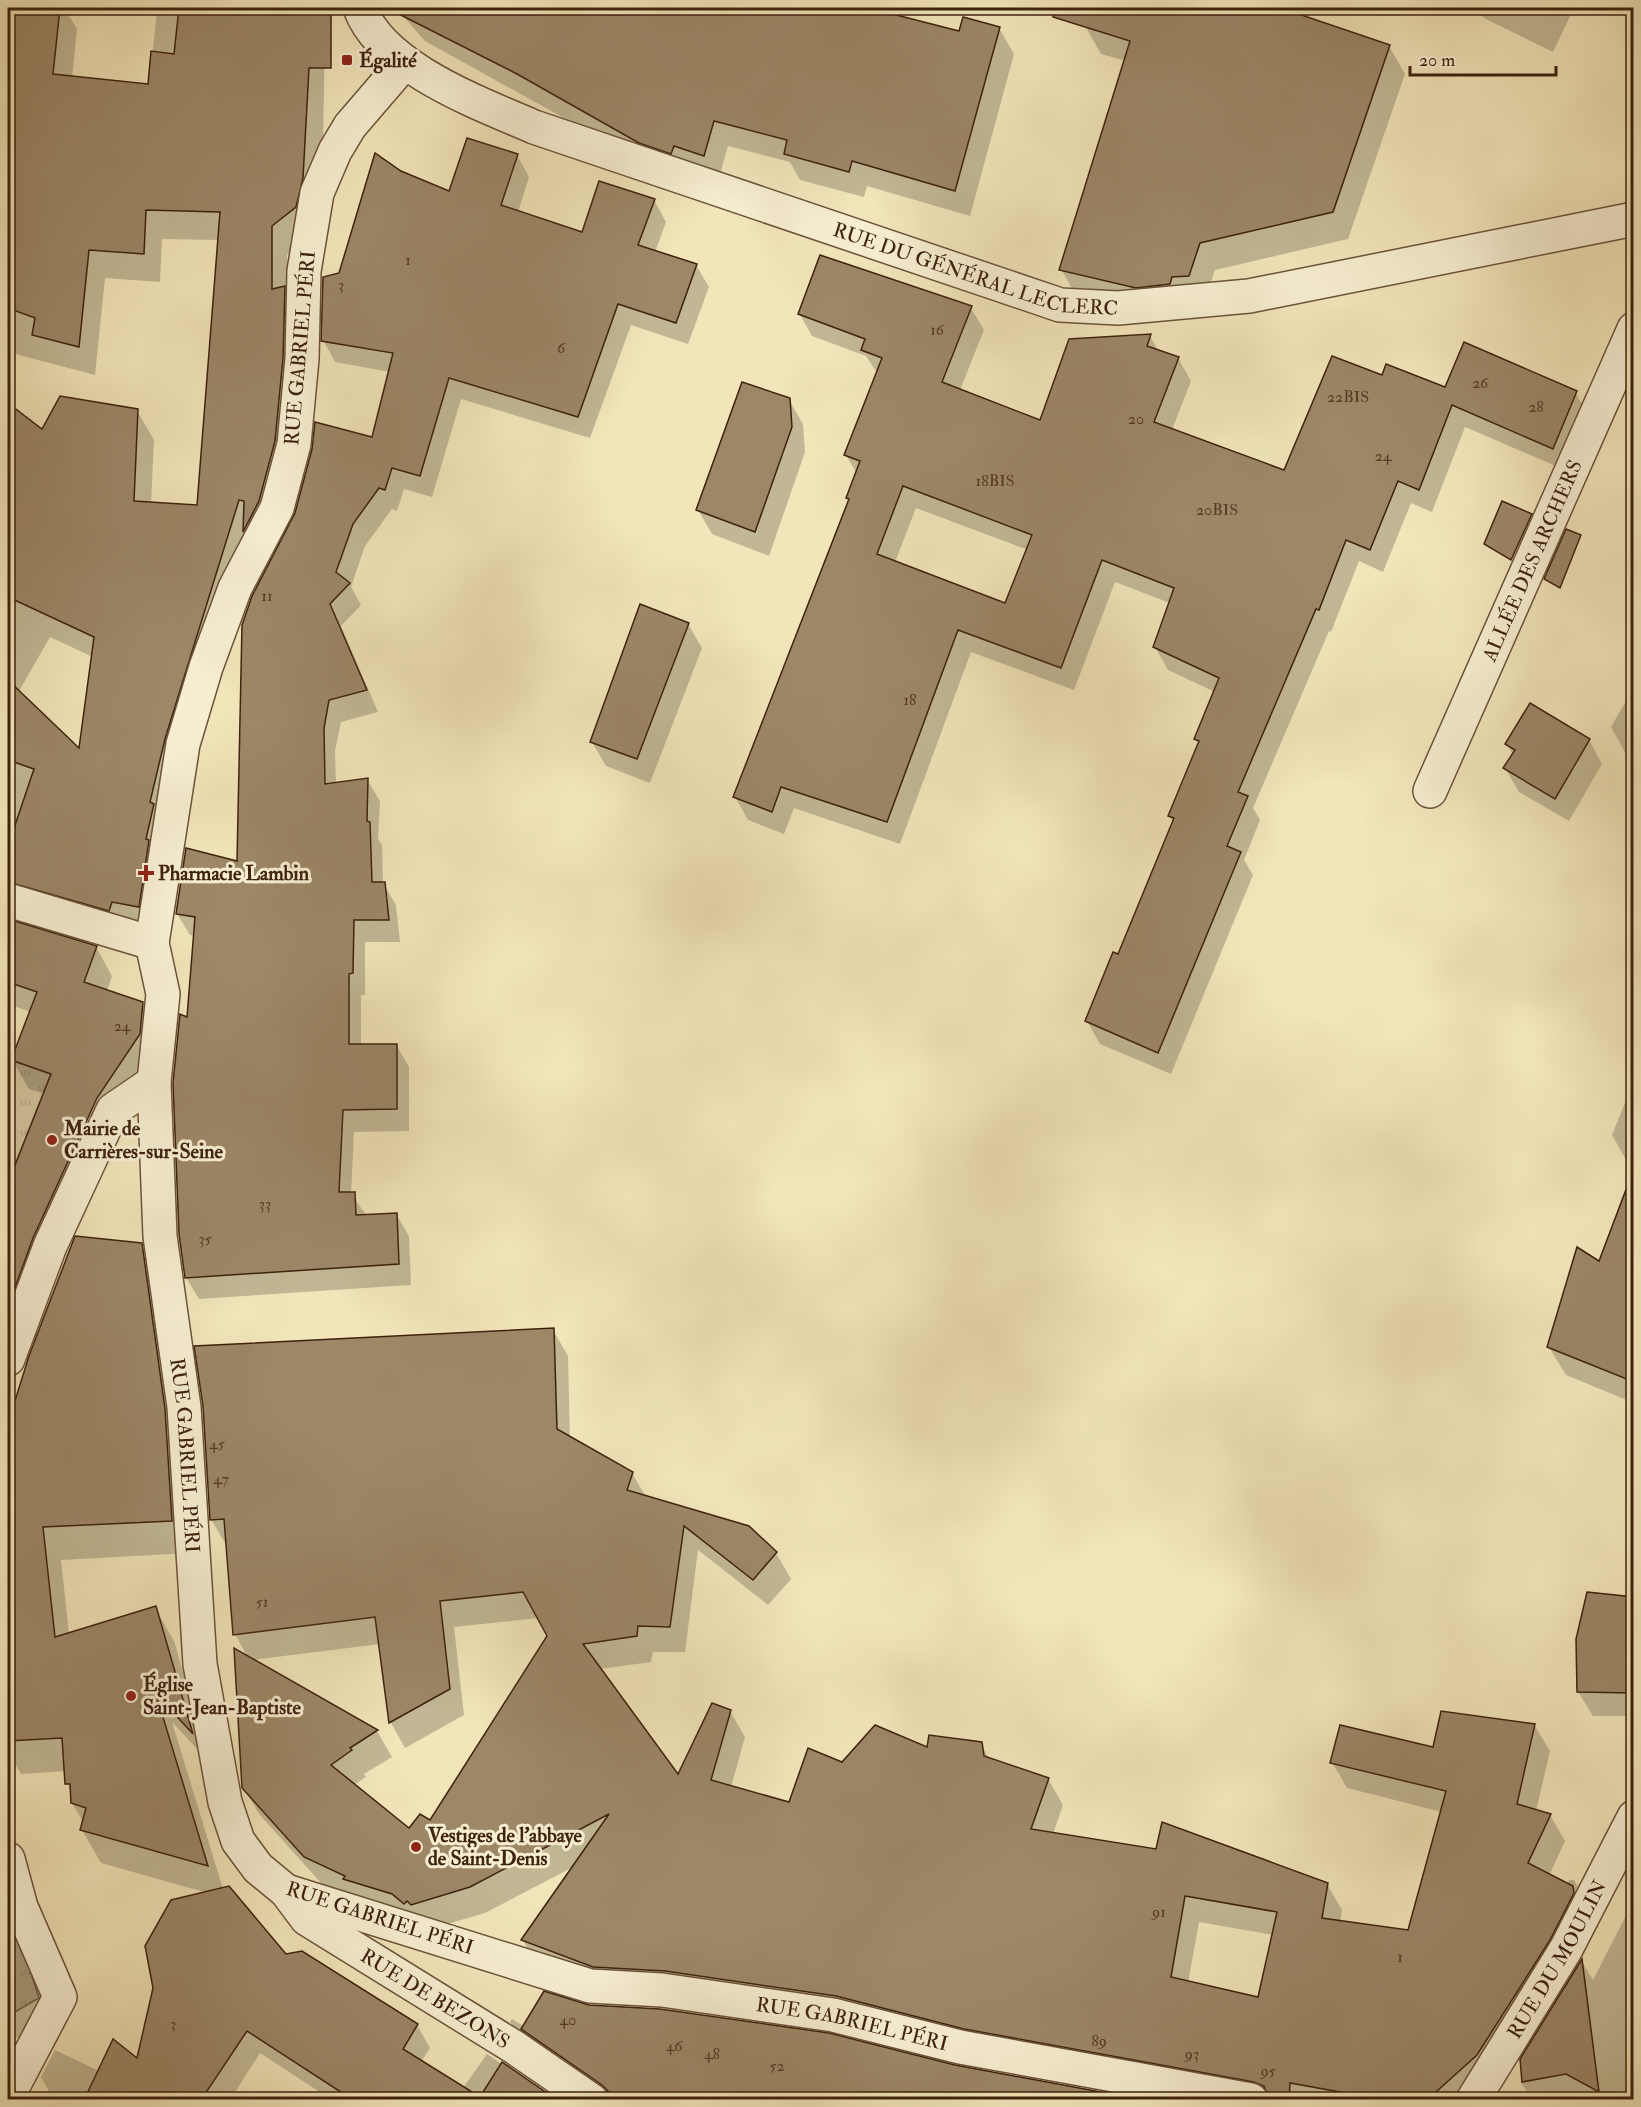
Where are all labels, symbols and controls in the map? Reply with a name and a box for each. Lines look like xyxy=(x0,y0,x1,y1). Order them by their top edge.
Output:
scale bar xyxy=(1410,39,1556,77)
place label: Égalité xyxy=(359,47,417,74)
text: 20 m xyxy=(1419,49,1455,72)
marker: Égalité xyxy=(340,53,354,67)
street label: RUE DU GÉNÉRAL LECLERC xyxy=(830,217,1119,320)
street label: RUE GABRIEL PÉRI xyxy=(278,249,321,447)
house number: 1 xyxy=(405,250,411,270)
house number: 3 xyxy=(338,275,344,295)
house number: 16 xyxy=(930,320,945,340)
house number: 6 xyxy=(557,338,566,358)
house number: 26 xyxy=(1472,373,1489,393)
house number: 22BIS xyxy=(1327,387,1369,407)
house number: 28 xyxy=(1528,397,1544,417)
house number: 20 xyxy=(1128,409,1144,429)
house number: 24 xyxy=(1375,446,1393,466)
street label: ALLÉE DES ARCHERS xyxy=(1476,456,1587,666)
house number: 18BIS xyxy=(975,471,1015,491)
house number: 20BIS xyxy=(1196,500,1238,520)
house number: 11 xyxy=(261,586,273,606)
house number: 18 xyxy=(903,690,917,710)
place label: Pharmacie Lambin xyxy=(158,861,310,886)
marker: Pharmacie Lambin xyxy=(139,866,153,880)
house number: 24 xyxy=(114,1016,132,1036)
place label: Mairie de Carrières-sur-Seine xyxy=(63,1116,224,1164)
marker: Mairie de Carrières-sur-Seine xyxy=(45,1133,59,1147)
house number: 33 xyxy=(259,1194,271,1214)
house number: 35 xyxy=(198,1229,212,1249)
street label: RUE GABRIEL PÉRI xyxy=(165,1356,206,1554)
house number: 45 xyxy=(209,1434,225,1454)
house number: 47 xyxy=(213,1469,229,1489)
house number: 51 xyxy=(256,1592,268,1612)
place label: Église Saint-Jean-Baptiste xyxy=(143,1671,301,1721)
marker: Église Saint-Jean-Baptiste xyxy=(124,1689,138,1703)
place label: Vestiges de l'abbaye de Saint-Denis xyxy=(427,1823,583,1871)
marker: Vestiges de l'abbaye de Saint-Denis xyxy=(409,1840,423,1854)
street label: RUE GABRIEL PÉRI xyxy=(283,1875,477,1960)
street label: RUE DU MOULIN xyxy=(1501,1876,1612,2043)
house number: 91 xyxy=(1151,1902,1166,1922)
street label: RUE DE BEZONS xyxy=(356,1943,515,2054)
house number: 1 xyxy=(1397,1947,1403,1967)
street label: RUE GABRIEL PÉRI xyxy=(754,1991,951,2056)
house number: 40 xyxy=(560,2010,576,2030)
house number: 3 xyxy=(170,2014,176,2034)
house number: 89 xyxy=(1091,2031,1107,2051)
house number: 46 xyxy=(666,2036,683,2056)
house number: 48 xyxy=(704,2044,721,2064)
house number: 93 xyxy=(1184,2044,1199,2064)
house number: 52 xyxy=(769,2056,785,2076)
house number: 95 xyxy=(1259,2061,1276,2081)

